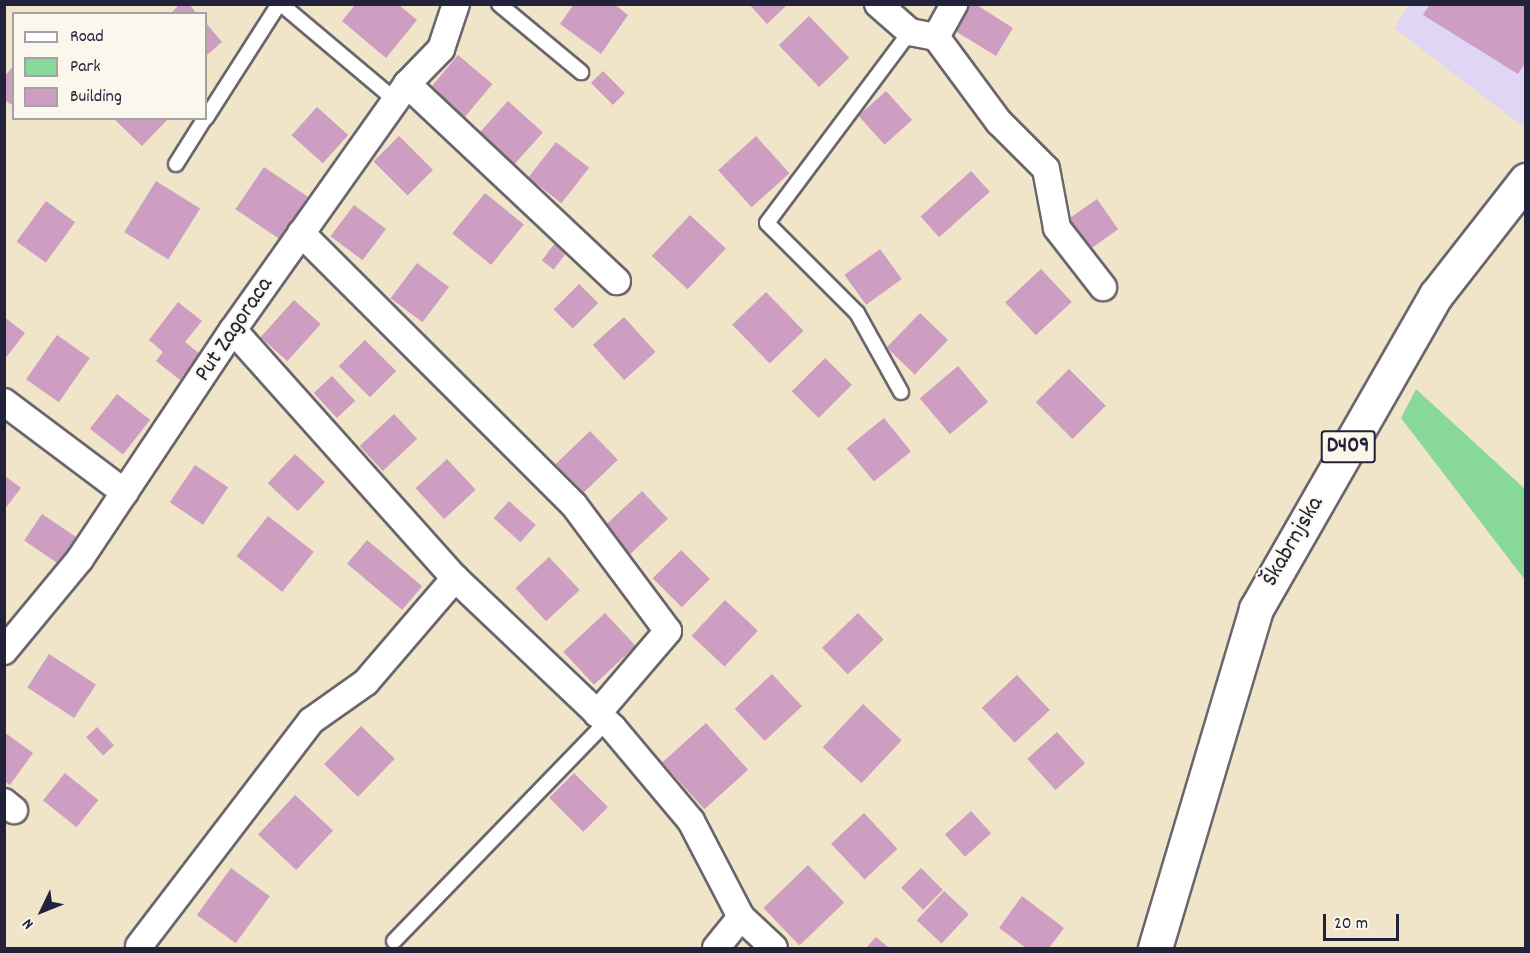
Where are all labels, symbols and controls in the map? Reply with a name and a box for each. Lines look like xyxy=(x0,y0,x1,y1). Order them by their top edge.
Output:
legend xyxy=(12,12,207,120)
text: Road xyxy=(70,25,104,50)
text: Park xyxy=(70,55,101,80)
text: Building xyxy=(70,85,122,110)
street label: Put Zagoraca xyxy=(190,272,280,388)
road number: D409 xyxy=(1320,428,1376,466)
street label: Škabrnjska xyxy=(1257,492,1331,592)
north arrow xyxy=(12,881,72,941)
scale bar xyxy=(1326,902,1402,940)
text: 20 m xyxy=(1334,912,1368,937)
text: N xyxy=(17,913,40,934)

